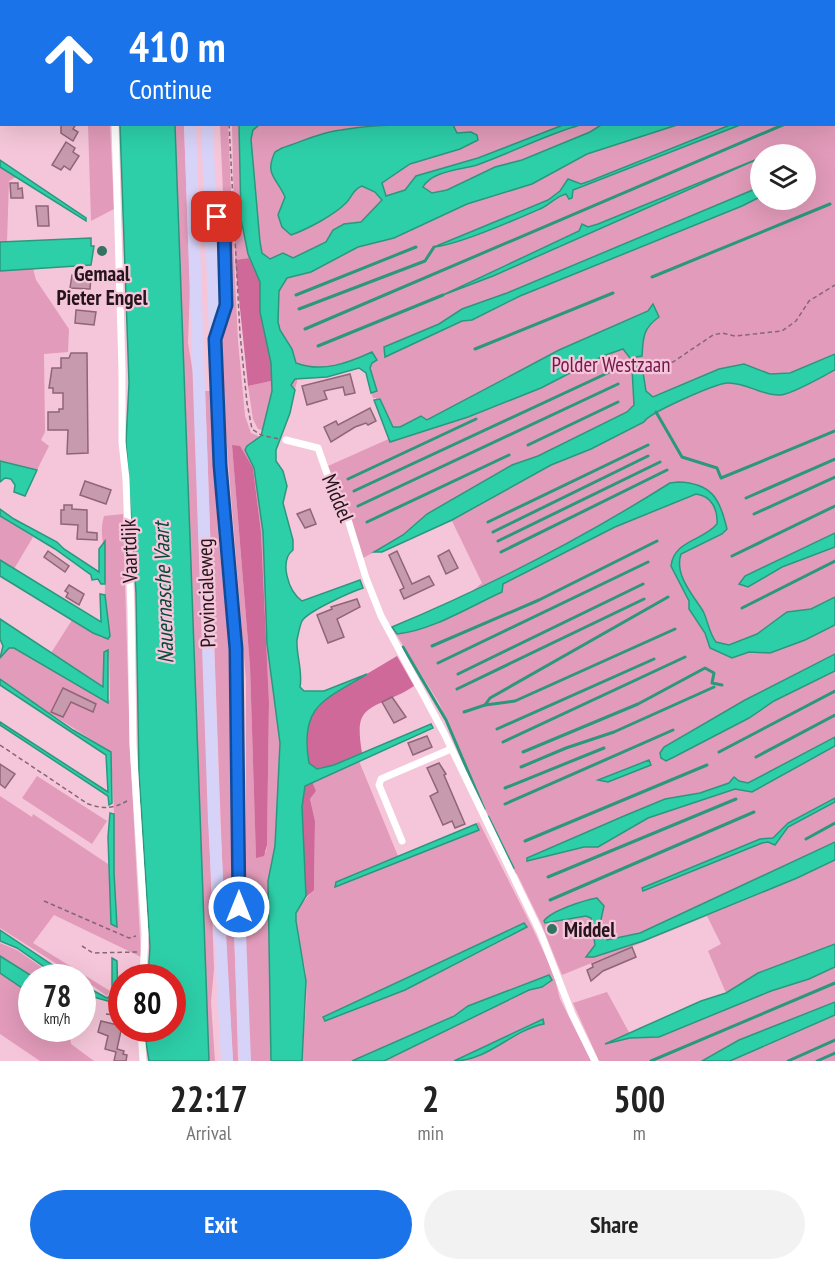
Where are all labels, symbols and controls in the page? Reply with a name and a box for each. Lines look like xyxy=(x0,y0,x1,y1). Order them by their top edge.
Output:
text: 410 m xyxy=(129,19,226,74)
icon: ahead xyxy=(30,24,108,102)
text: Continue xyxy=(129,72,212,106)
map controls xyxy=(750,144,816,210)
button: layers xyxy=(750,144,816,210)
pin xyxy=(191,191,242,242)
icon: arrive xyxy=(200,200,233,233)
marker: Gemaal Pieter Engel xyxy=(95,244,109,258)
place label: Gemaal Pieter Engel xyxy=(56,260,148,311)
park label: Polder Westzaan xyxy=(552,351,670,378)
street label: Middel xyxy=(316,470,360,526)
street label: Vaartdijk xyxy=(114,519,144,584)
water label: Nauernasche Vaart xyxy=(146,519,179,664)
street label: Provincialeweg xyxy=(191,538,221,648)
position arrow xyxy=(207,875,271,939)
place label: Middel xyxy=(564,916,616,943)
marker: Middel xyxy=(545,922,559,936)
speed limit sign: 80 xyxy=(108,964,186,1042)
text: 78 xyxy=(43,976,71,1015)
text: km/h xyxy=(44,1009,70,1028)
text: 22:17 xyxy=(170,1075,248,1122)
text: 2 xyxy=(422,1075,439,1122)
text: 500 xyxy=(614,1075,665,1122)
text: Arrival xyxy=(186,1120,231,1146)
text: min xyxy=(418,1120,444,1146)
text: m xyxy=(633,1120,646,1146)
button: Exit xyxy=(30,1190,412,1259)
button: Share xyxy=(424,1190,805,1259)

